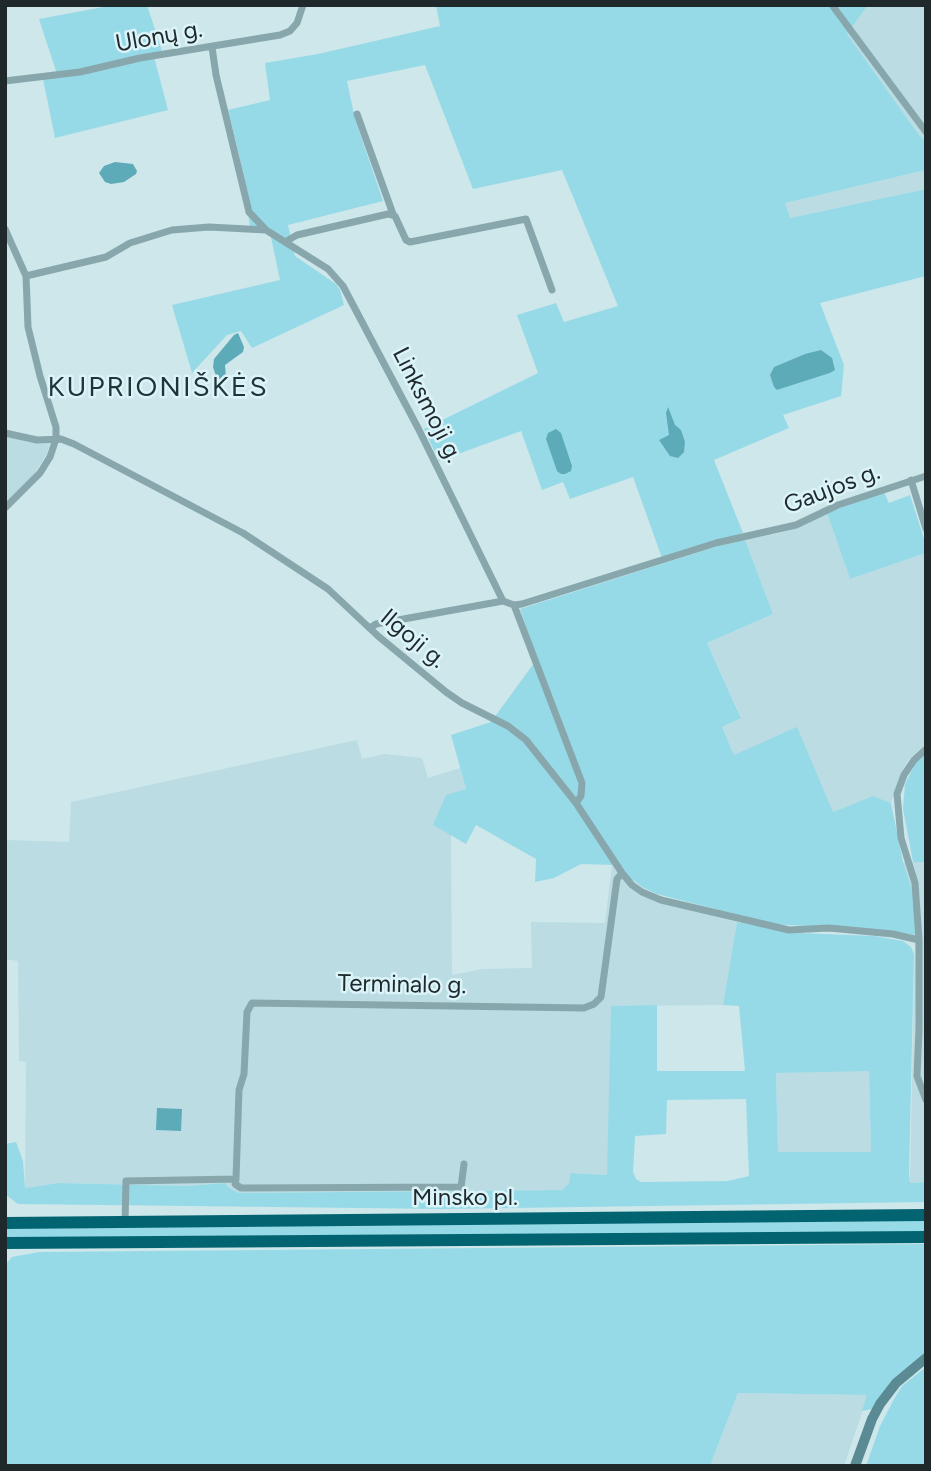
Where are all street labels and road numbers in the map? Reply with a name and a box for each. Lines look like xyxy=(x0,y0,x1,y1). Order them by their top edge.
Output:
street label: Ulonų g. xyxy=(113,15,205,59)
street label: Linksmoji g. xyxy=(386,342,468,468)
street label: Gaujos g. xyxy=(780,458,884,520)
street label: Ilgoji g. xyxy=(374,603,452,675)
street label: Terminalo g. xyxy=(337,969,467,1001)
street label: Minsko pl. xyxy=(412,1184,518,1212)

